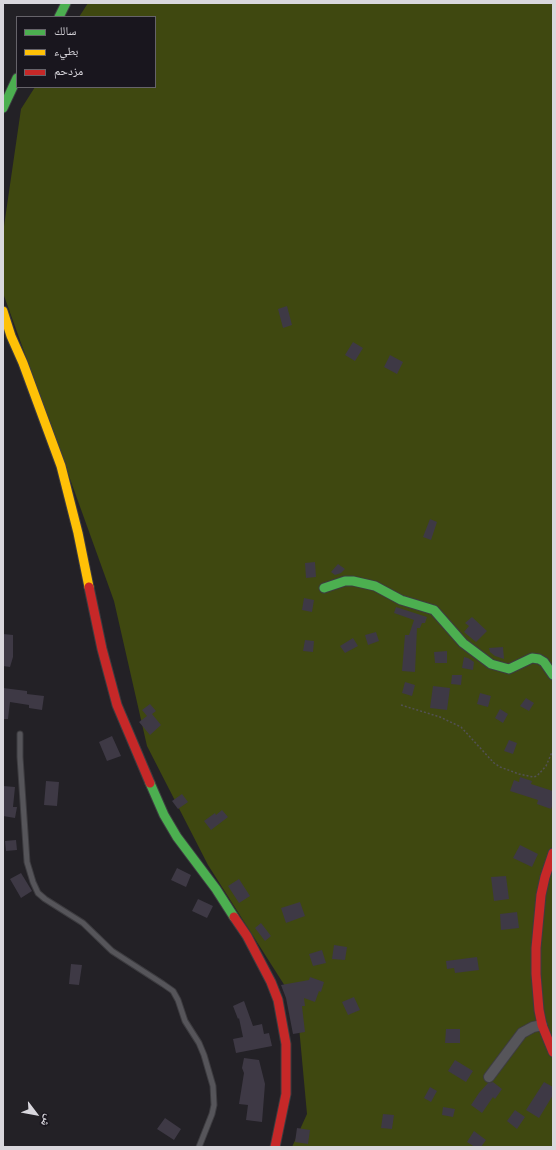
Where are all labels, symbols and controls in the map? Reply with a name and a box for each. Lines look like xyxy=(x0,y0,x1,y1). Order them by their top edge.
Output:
legend xyxy=(16,16,156,88)
text: سالك xyxy=(54,23,76,40)
text: بطيء xyxy=(54,43,78,60)
text: مزدحم xyxy=(54,63,83,80)
north arrow xyxy=(16,1094,56,1134)
text: ش xyxy=(37,1112,56,1130)

